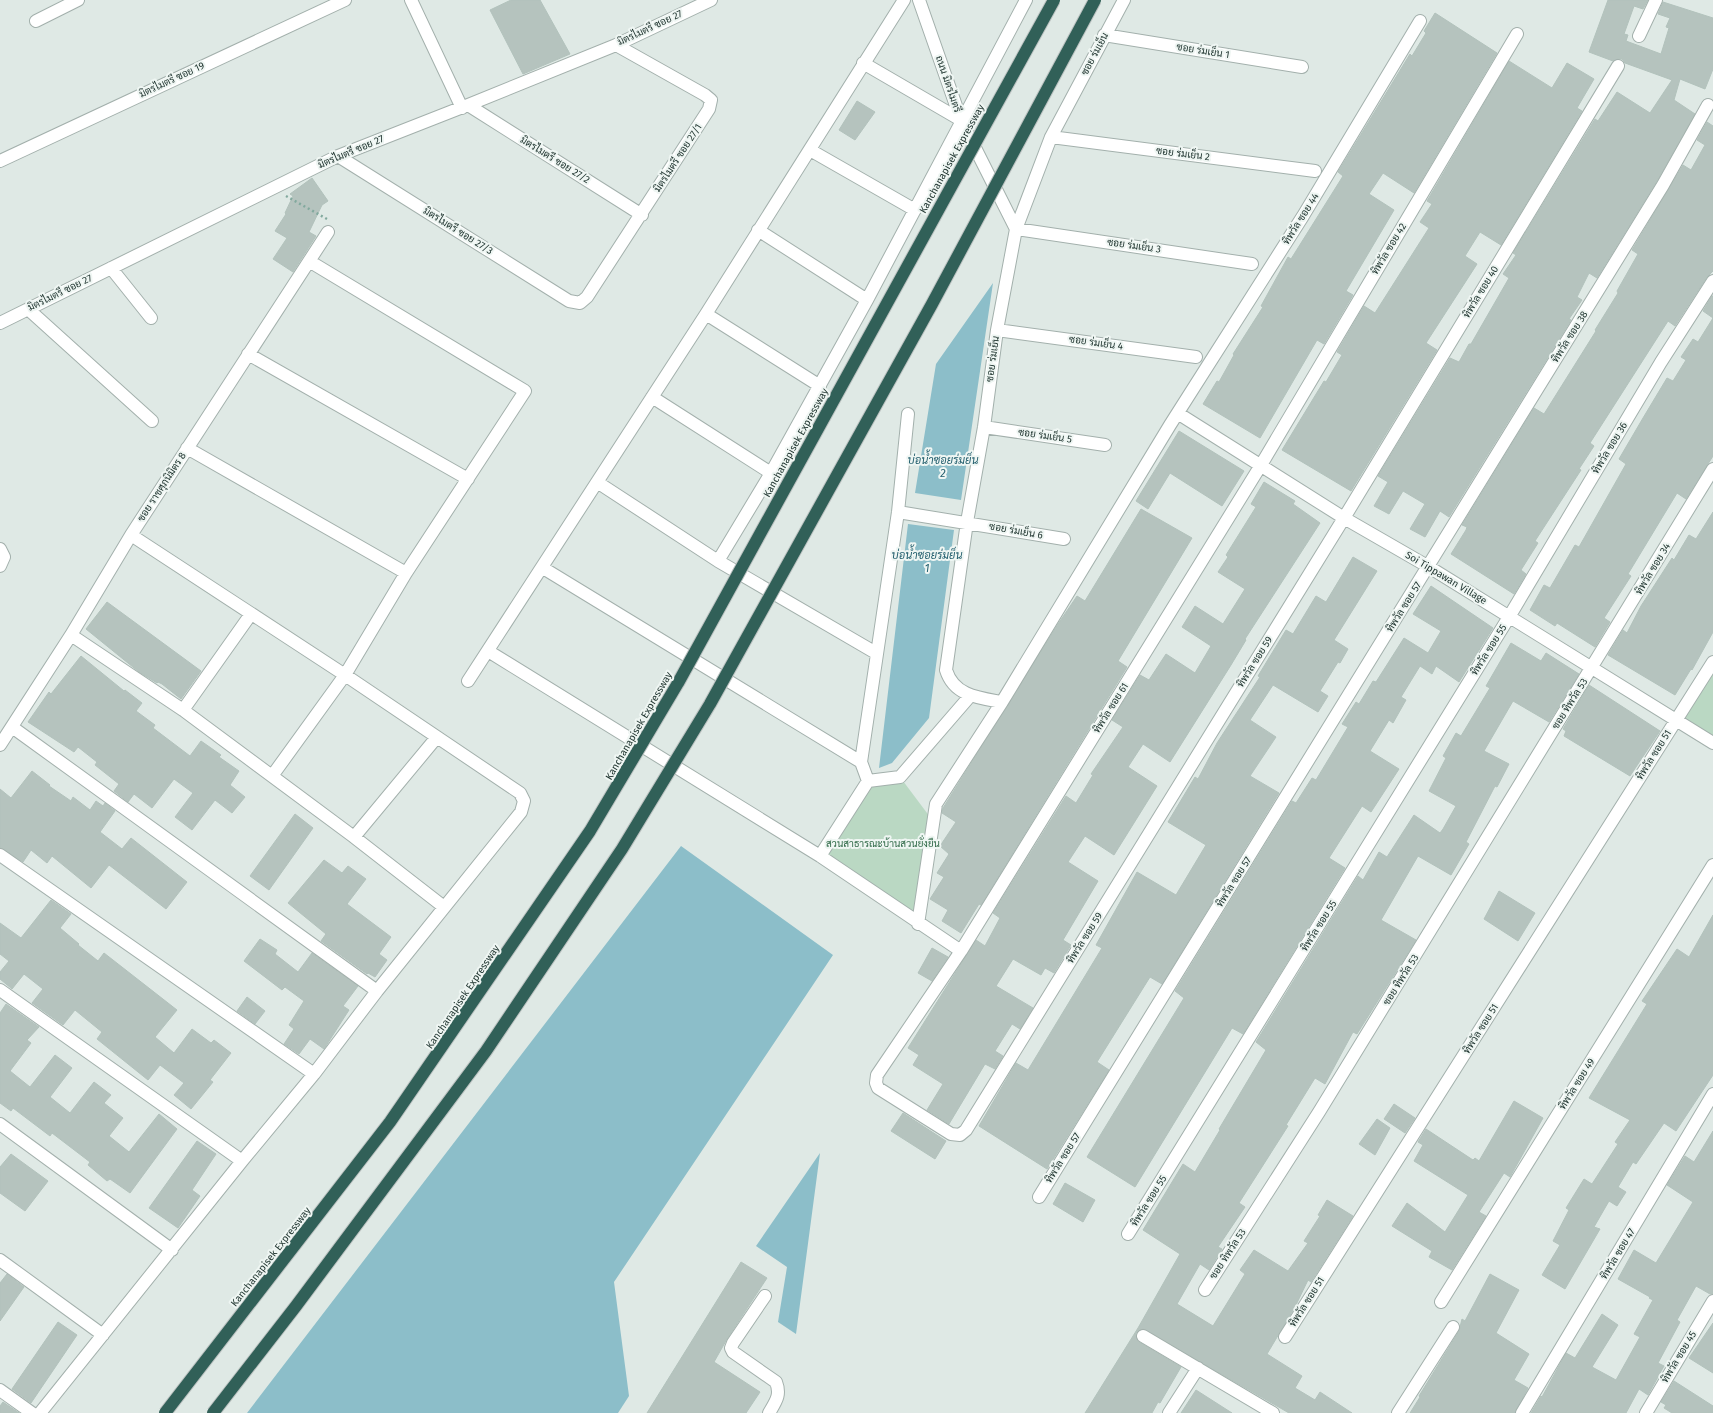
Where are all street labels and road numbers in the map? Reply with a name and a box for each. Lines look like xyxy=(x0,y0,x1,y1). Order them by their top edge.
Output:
street label: มิตรไมตรี ซอย 27 xyxy=(615,7,685,48)
street label: ซอย ร่มเย็น xyxy=(1077,30,1111,77)
street label: ซอย ร่มเย็น 1 xyxy=(1176,39,1231,61)
street label: ถนน มิตรไมตรี xyxy=(933,54,964,114)
street label: มิตรไมตรี ซอย 19 xyxy=(137,59,207,100)
street label: Kanchanapisek Expressway xyxy=(917,102,987,216)
street label: มิตรไมตรี ซอย 27/1 xyxy=(651,121,705,194)
street label: มิตรไมตรี ซอย 27 xyxy=(316,132,386,171)
street label: มิตรไมตรี ซอย 27/2 xyxy=(518,133,593,186)
street label: ซอย ร่มเย็น 2 xyxy=(1155,143,1211,163)
street label: ทิพวัล ซอย 44 xyxy=(1280,190,1322,247)
street label: มิตรไมตรี ซอย 27/3 xyxy=(421,204,496,257)
street label: ทิพวัล ซอย 42 xyxy=(1368,221,1409,277)
street label: ซอย ร่มเย็น 3 xyxy=(1106,234,1162,256)
street label: ทิพวัล ซอย 40 xyxy=(1460,263,1501,320)
street label: มิตรไมตรี ซอย 27 xyxy=(25,271,95,314)
street label: ทิพวัล ซอย 38 xyxy=(1549,308,1591,365)
street label: ซอย ร่มเย็น 4 xyxy=(1068,331,1125,353)
street label: ซอย ร่มเย็น xyxy=(982,335,1002,383)
street label: Kanchanapisek Expressway xyxy=(761,386,831,500)
street label: ทิพวัล ซอย 36 xyxy=(1589,420,1630,476)
street label: ซอย ร่มเย็น 5 xyxy=(1017,424,1073,446)
street label: ซอย ราชศุภนิมิตร 8 xyxy=(135,450,190,524)
street label: ซอย ร่มเย็น 6 xyxy=(988,518,1044,542)
street label: ทิพวัล ซอย 34 xyxy=(1632,540,1673,597)
street label: Soi Tippawan Village xyxy=(1403,549,1489,607)
street label: ทิพวัล ซอย 57 xyxy=(1383,579,1424,634)
street label: ทิพวัล ซอย 55 xyxy=(1468,622,1509,678)
street label: ทิพวัล ซอย 59 xyxy=(1234,634,1275,690)
street label: Kanchanapisek Expressway xyxy=(603,670,675,782)
street label: ซอย ทิพวัล 53 xyxy=(1549,676,1590,732)
street label: ทิพวัล ซอย 61 xyxy=(1090,680,1131,735)
street label: ทิพวัล ซอย 51 xyxy=(1633,727,1674,782)
street label: ทิพวัล ซอย 57 xyxy=(1213,854,1254,909)
street label: ทิพวัล ซอย 55 xyxy=(1298,898,1339,954)
street label: ทิพวัล ซอย 59 xyxy=(1064,910,1105,966)
street label: Kanchanapisek Expressway xyxy=(424,943,502,1051)
street label: ซอย ทิพวัล 53 xyxy=(1380,952,1421,1008)
street label: ทิพวัล ซอย 51 xyxy=(1460,1001,1501,1056)
street label: ทิพวัล ซอย 49 xyxy=(1556,1056,1597,1112)
street label: ทิพวัล ซอย 57 xyxy=(1042,1130,1083,1185)
street label: ทิพวัล ซอย 55 xyxy=(1128,1173,1169,1229)
street label: Kanchanapisek Expressway xyxy=(228,1205,314,1309)
street label: ทิพวัล ซอย 47 xyxy=(1597,1225,1638,1282)
street label: ซอย ทิพวัล 53 xyxy=(1206,1226,1249,1281)
street label: ทิพวัล ซอย 51 xyxy=(1286,1274,1327,1329)
street label: ทิพวัล ซอย 45 xyxy=(1658,1329,1699,1385)

